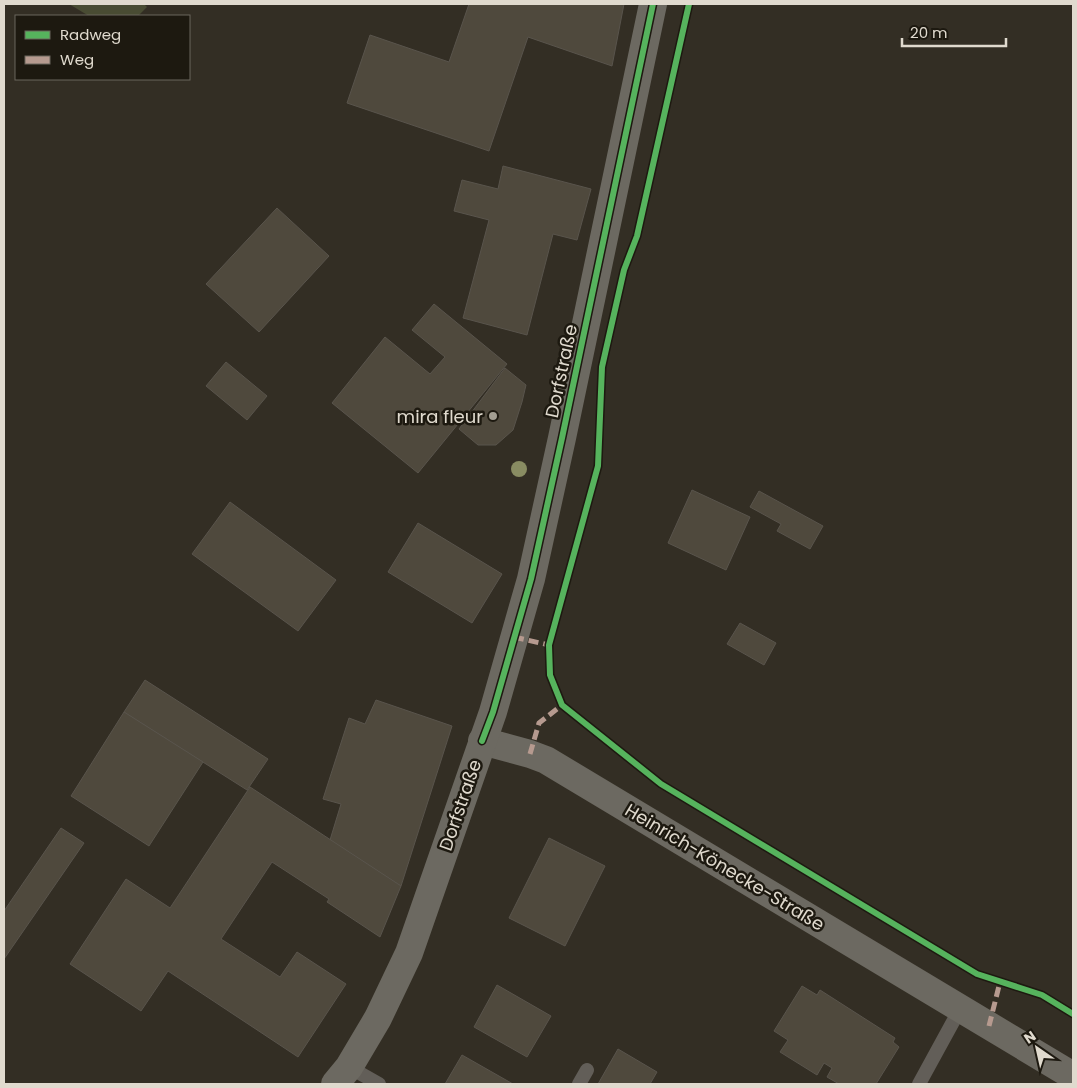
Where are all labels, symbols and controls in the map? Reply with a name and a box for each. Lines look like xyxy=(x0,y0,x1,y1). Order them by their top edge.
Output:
legend xyxy=(15,15,190,80)
scale bar xyxy=(902,15,1006,47)
text: 20 m xyxy=(910,22,948,43)
text: Radweg xyxy=(60,24,121,45)
text: Weg xyxy=(60,49,94,70)
street label: Dorfstraße xyxy=(539,322,583,420)
place label: mira fleur xyxy=(397,404,483,429)
marker: mira fleur xyxy=(487,410,499,422)
street label: Dorfstraße xyxy=(433,756,487,854)
street label: Heinrich-Könecke-Straße xyxy=(621,797,829,937)
north arrow xyxy=(1012,1023,1062,1073)
text: N xyxy=(1020,1026,1040,1048)

